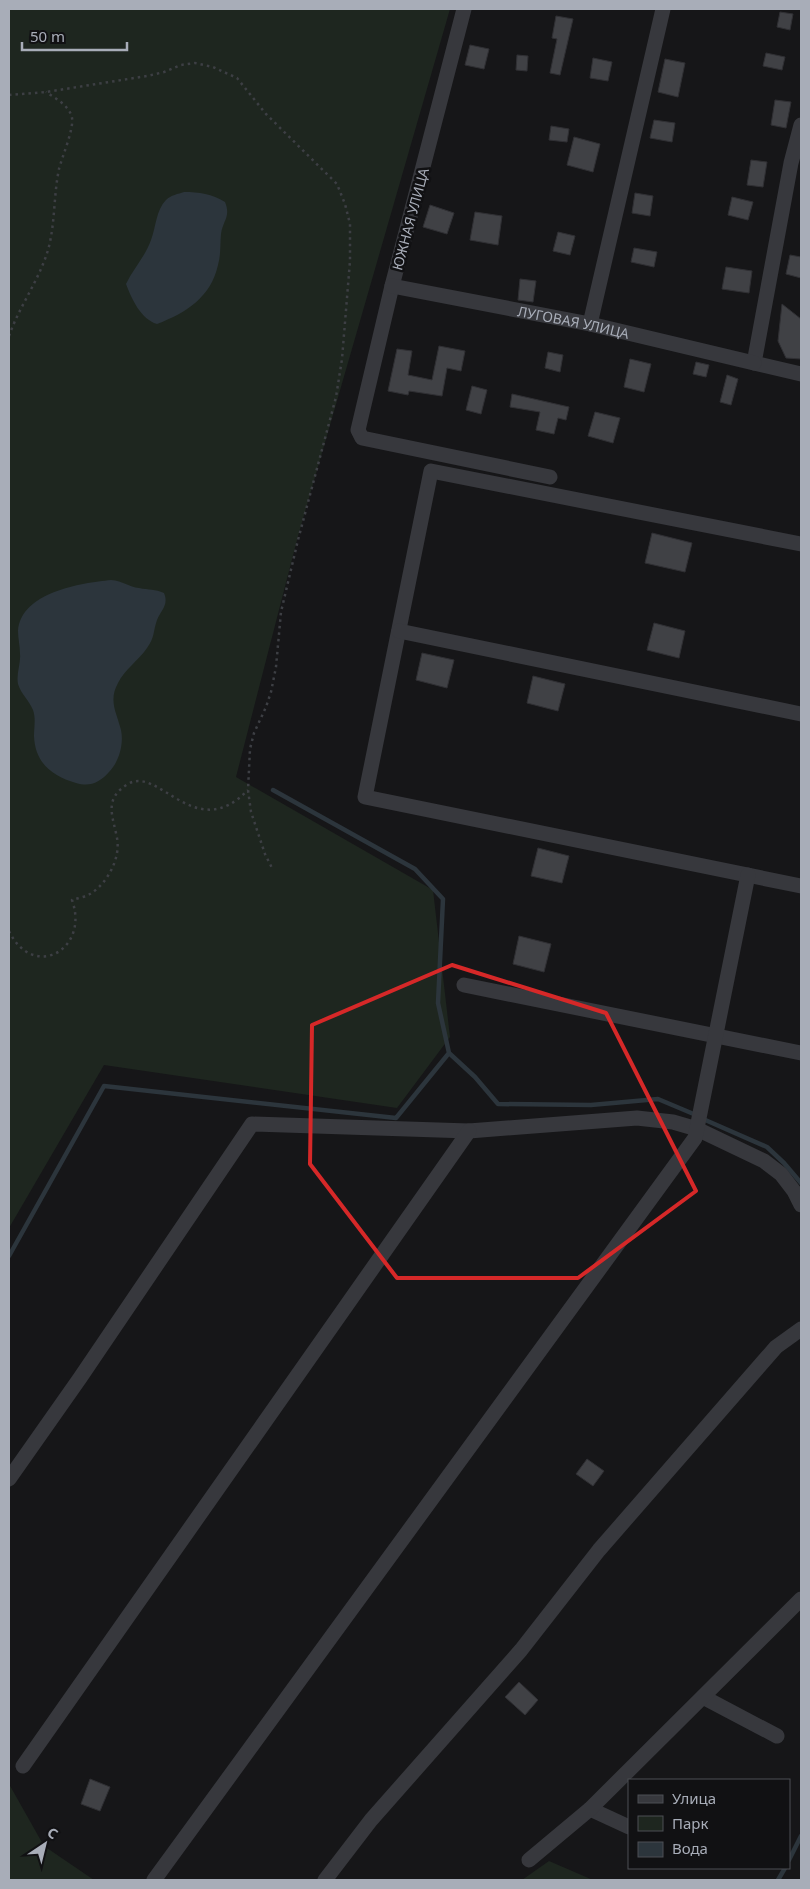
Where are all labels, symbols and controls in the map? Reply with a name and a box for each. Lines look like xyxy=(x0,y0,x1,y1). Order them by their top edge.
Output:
scale bar xyxy=(22,20,128,52)
text: 50 m xyxy=(30,26,65,46)
street label: ЮЖНАЯ УЛИЦА xyxy=(387,166,433,272)
street label: ЛУГОВАЯ УЛИЦА xyxy=(516,301,631,343)
legend xyxy=(628,1779,790,1869)
text: Улица xyxy=(672,1788,716,1808)
text: Парк xyxy=(672,1813,708,1833)
north arrow xyxy=(20,1819,70,1869)
text: С xyxy=(44,1823,62,1843)
text: Вода xyxy=(672,1838,708,1858)

